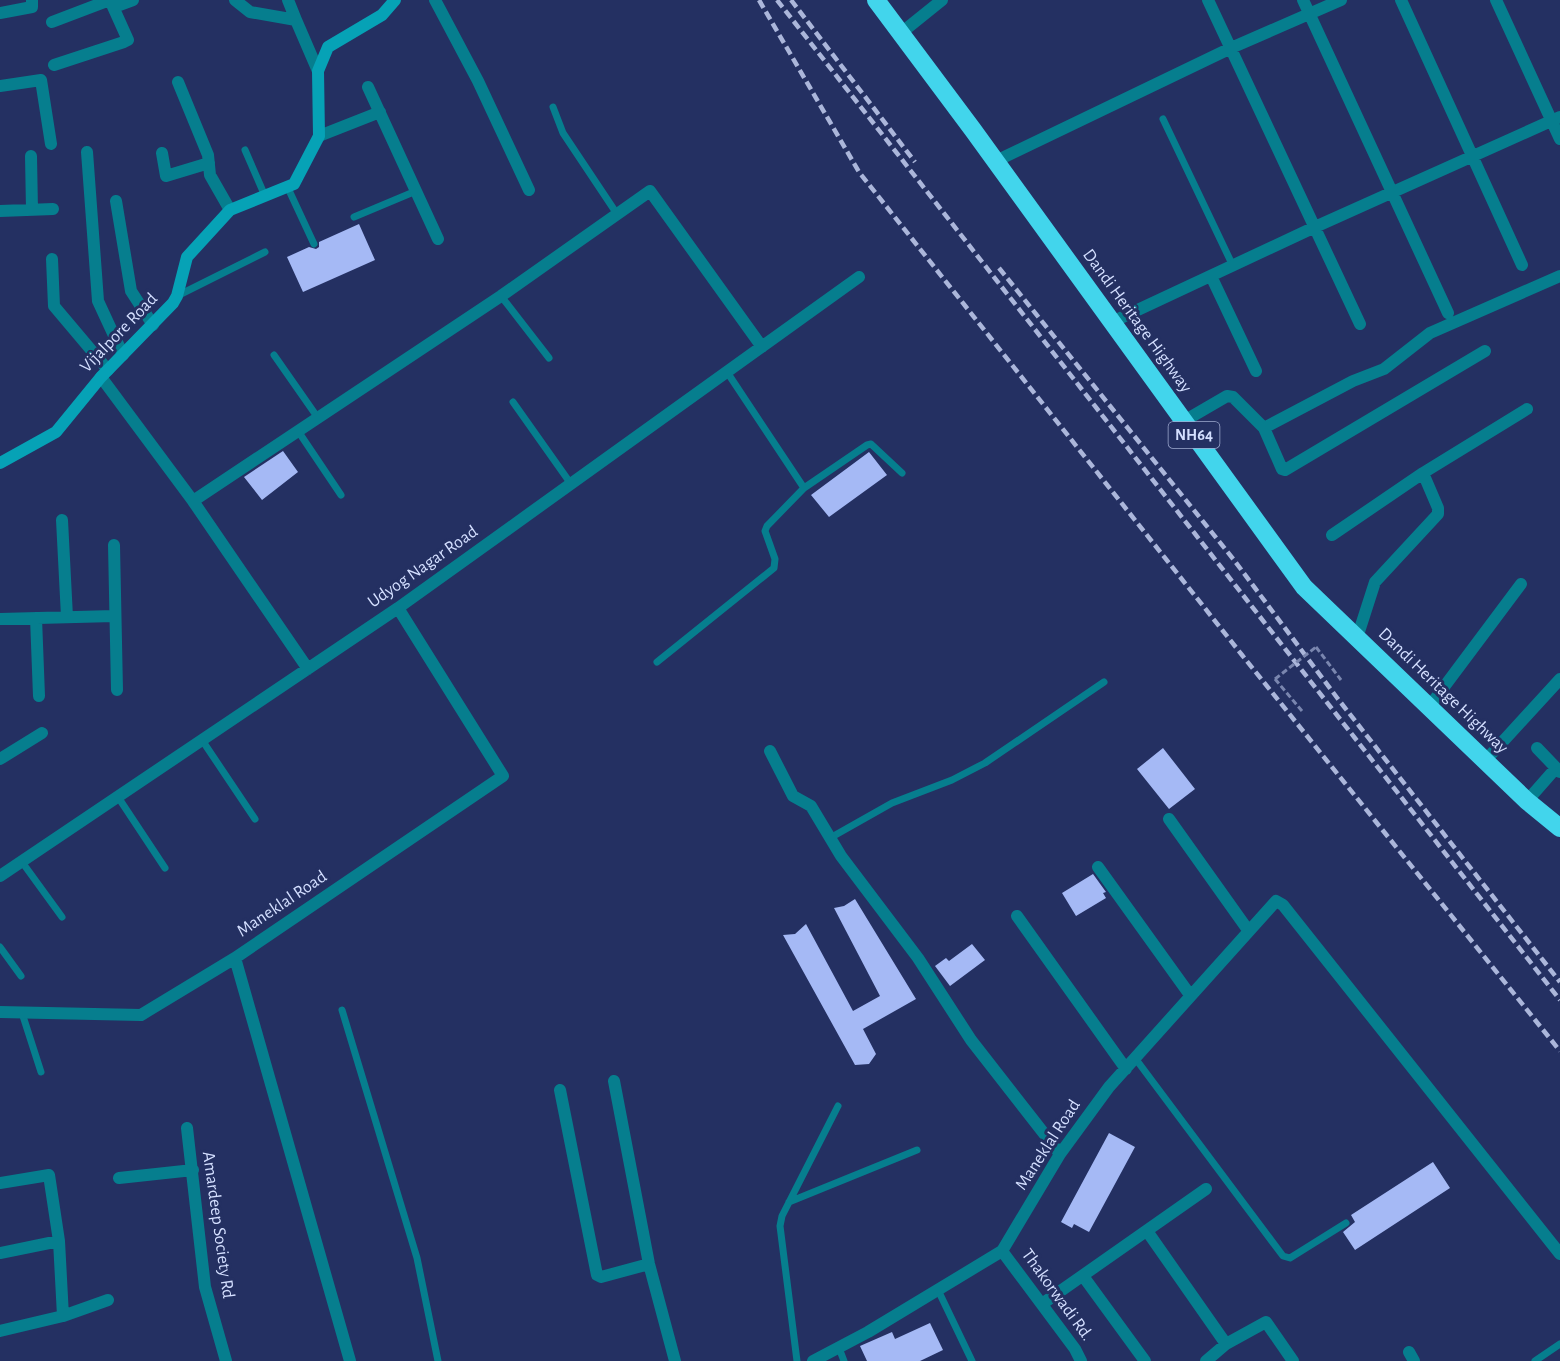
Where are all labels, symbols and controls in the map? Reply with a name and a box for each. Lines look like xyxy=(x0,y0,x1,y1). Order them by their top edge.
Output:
street label: Dandi Heritage Highway xyxy=(1079,246,1195,396)
street label: Vijalpore Road xyxy=(77,290,161,376)
road number: NH64 xyxy=(1168,422,1220,448)
street label: Udyog Nagar Road xyxy=(365,522,481,612)
street label: Dandi Heritage Highway xyxy=(1375,625,1511,758)
street label: Maneklal Road xyxy=(234,867,330,941)
street label: Maneklal Road xyxy=(1012,1097,1084,1193)
street label: Amardeep Society Rd xyxy=(199,1150,237,1300)
street label: Thakorwadi Rd. xyxy=(1018,1246,1096,1344)

